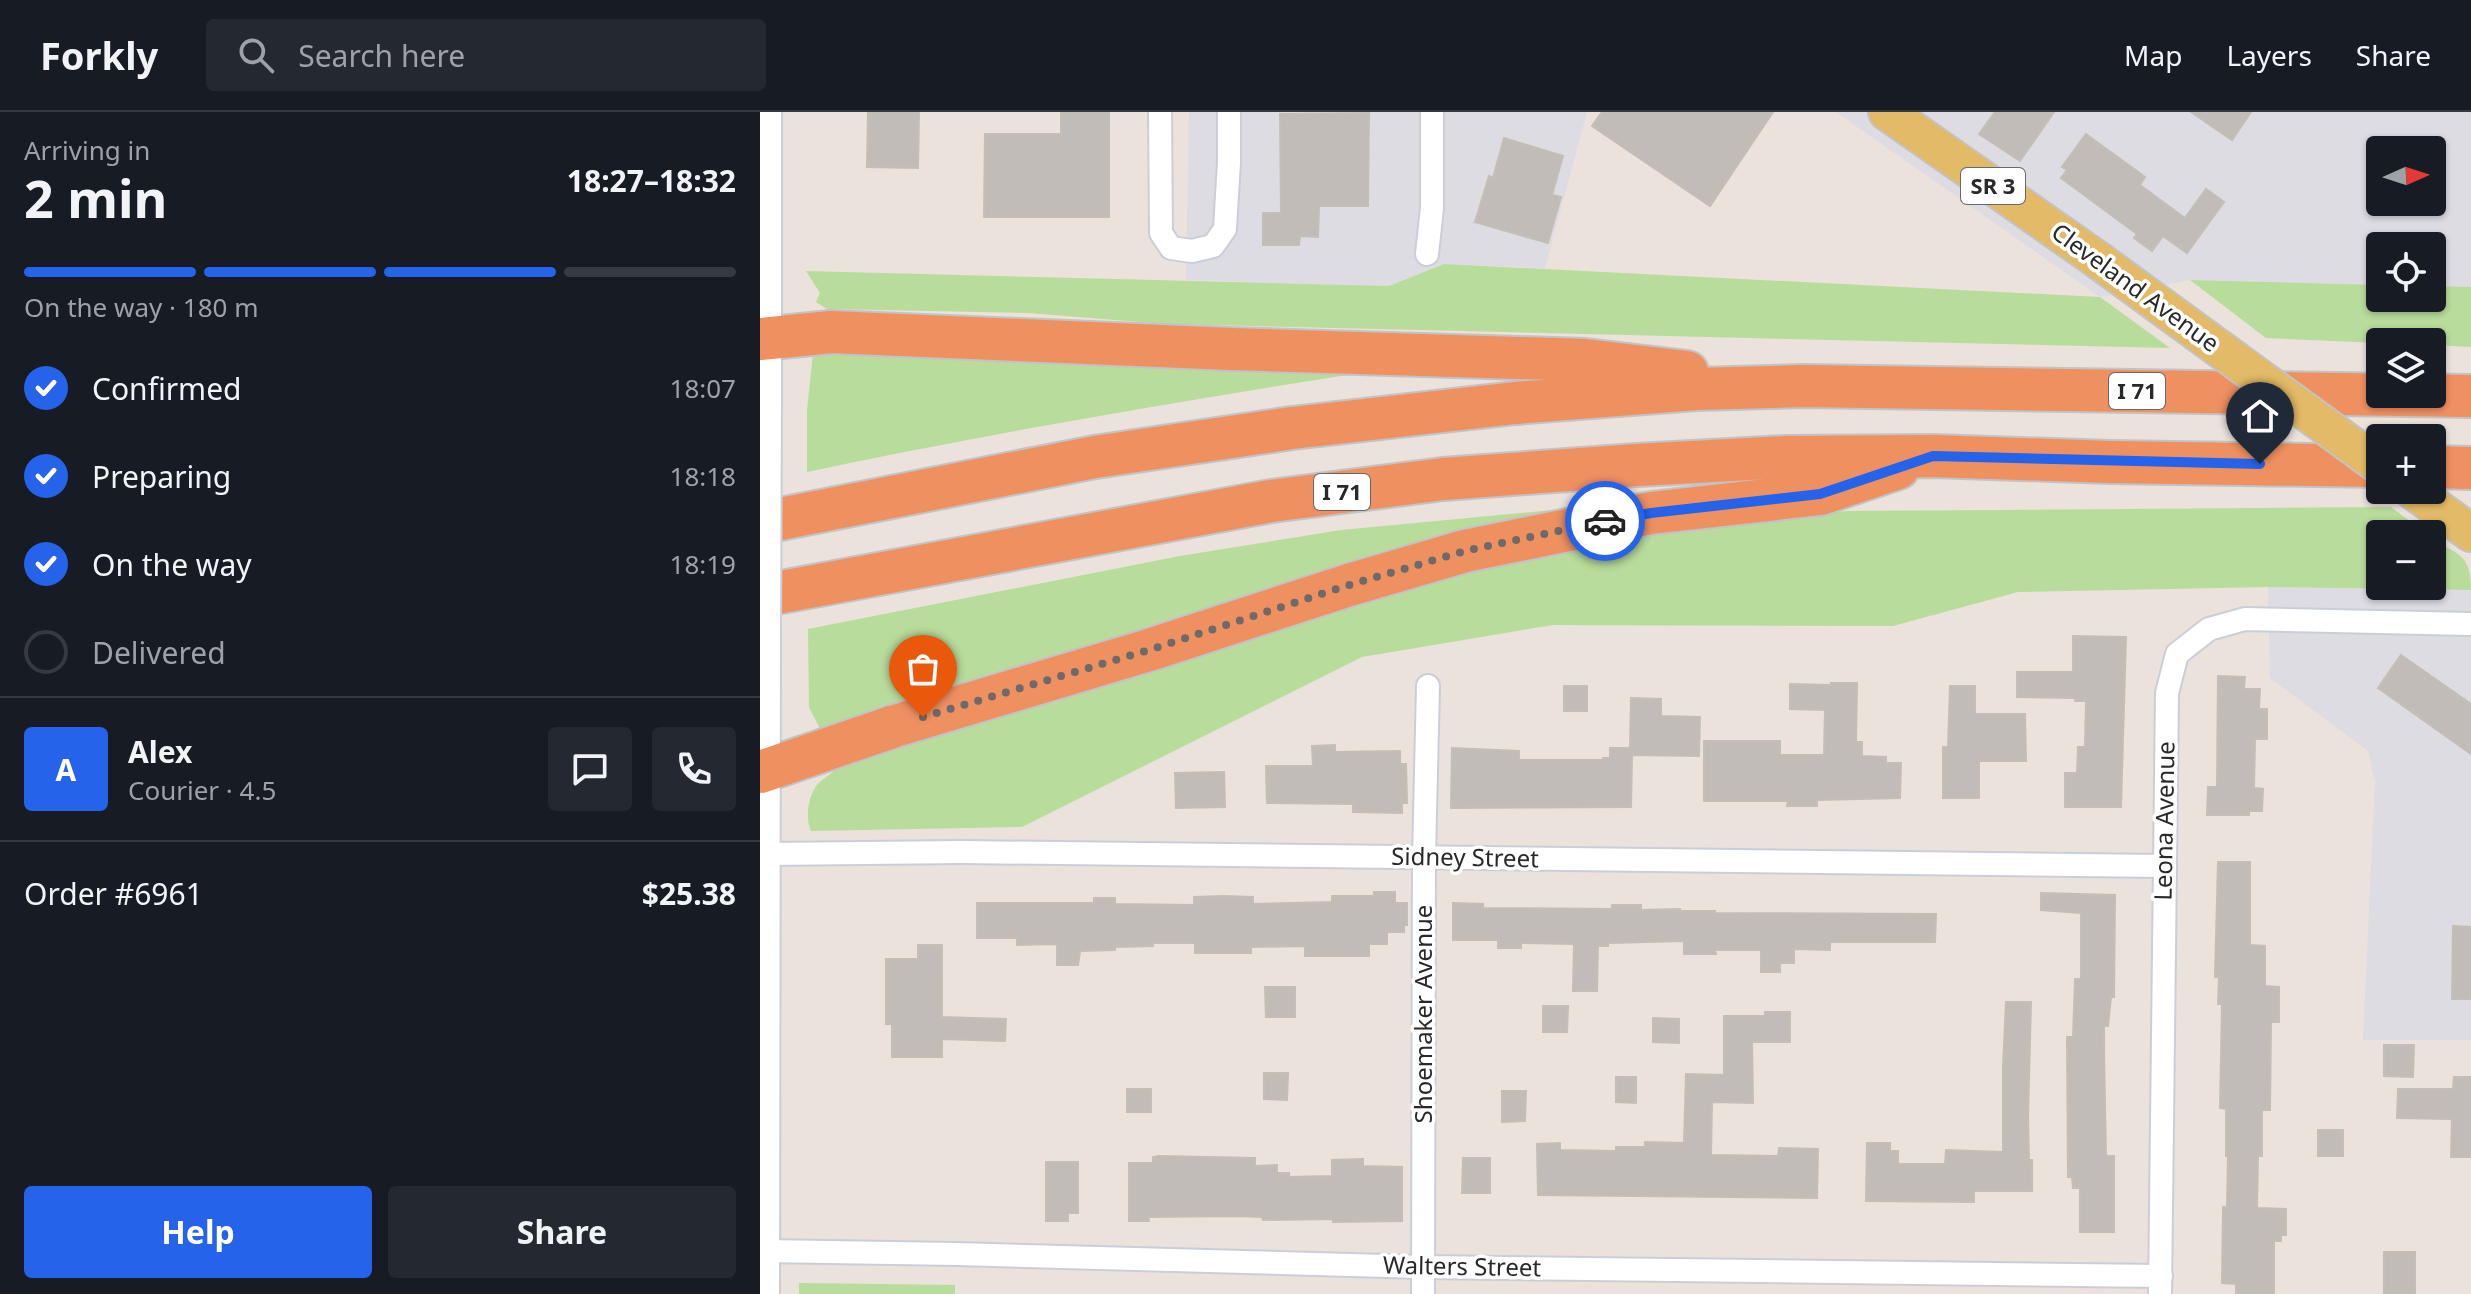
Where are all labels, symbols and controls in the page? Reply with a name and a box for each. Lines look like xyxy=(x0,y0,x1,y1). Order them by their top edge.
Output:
search box xyxy=(206,19,766,91)
text: Forkly xyxy=(40,29,158,81)
icon: search xyxy=(234,33,278,77)
text: Search here xyxy=(298,35,465,76)
text: Map xyxy=(2124,36,2182,74)
text: Layers xyxy=(2226,36,2312,74)
text: Share xyxy=(2356,36,2431,74)
text: Arriving in xyxy=(24,132,150,168)
north arrow xyxy=(2366,136,2446,216)
map controls xyxy=(2366,136,2446,600)
text: 18:27–18:32 xyxy=(567,160,736,201)
text: 2 min xyxy=(24,162,167,233)
road number: SR 3 xyxy=(1961,168,2025,204)
street label: Cleveland Avenue xyxy=(2045,215,2226,359)
button: locate xyxy=(2366,232,2446,312)
text: On the way · 180 m xyxy=(24,289,258,325)
button: layers xyxy=(2366,328,2446,408)
icon: check xyxy=(24,366,68,410)
text: Confirmed xyxy=(92,368,242,409)
text: 18:07 xyxy=(670,370,736,406)
road number: I 71 xyxy=(2109,373,2165,409)
pin xyxy=(2226,382,2294,464)
icon: home xyxy=(2238,394,2282,438)
button: + xyxy=(2366,424,2446,504)
icon: check xyxy=(24,454,68,498)
text: Preparing xyxy=(92,456,231,497)
text: 18:18 xyxy=(670,458,736,494)
road number: I 71 xyxy=(1314,474,1370,510)
courier xyxy=(1565,481,1645,561)
icon: car xyxy=(1583,499,1627,543)
button: − xyxy=(2366,520,2446,600)
icon: check xyxy=(24,542,68,586)
text: On the way xyxy=(92,544,252,585)
text: 18:19 xyxy=(670,546,736,582)
text: Delivered xyxy=(92,632,226,673)
pin xyxy=(889,635,957,717)
icon: bag xyxy=(901,647,945,691)
button: chat xyxy=(548,727,632,811)
button: phone xyxy=(652,727,736,811)
text: Alex xyxy=(128,731,192,772)
street label: Leona Avenue xyxy=(2146,741,2181,901)
text: A xyxy=(56,749,76,790)
text: Courier · 4.5 xyxy=(128,772,276,808)
street label: Sidney Street xyxy=(1391,839,1539,874)
text: Order #6961 xyxy=(24,873,203,914)
text: $25.38 xyxy=(642,873,736,914)
street label: Shoemaker Avenue xyxy=(1406,905,1439,1123)
button: Help xyxy=(24,1186,372,1278)
button: Share xyxy=(388,1186,736,1278)
street label: Walters Street xyxy=(1383,1248,1542,1283)

